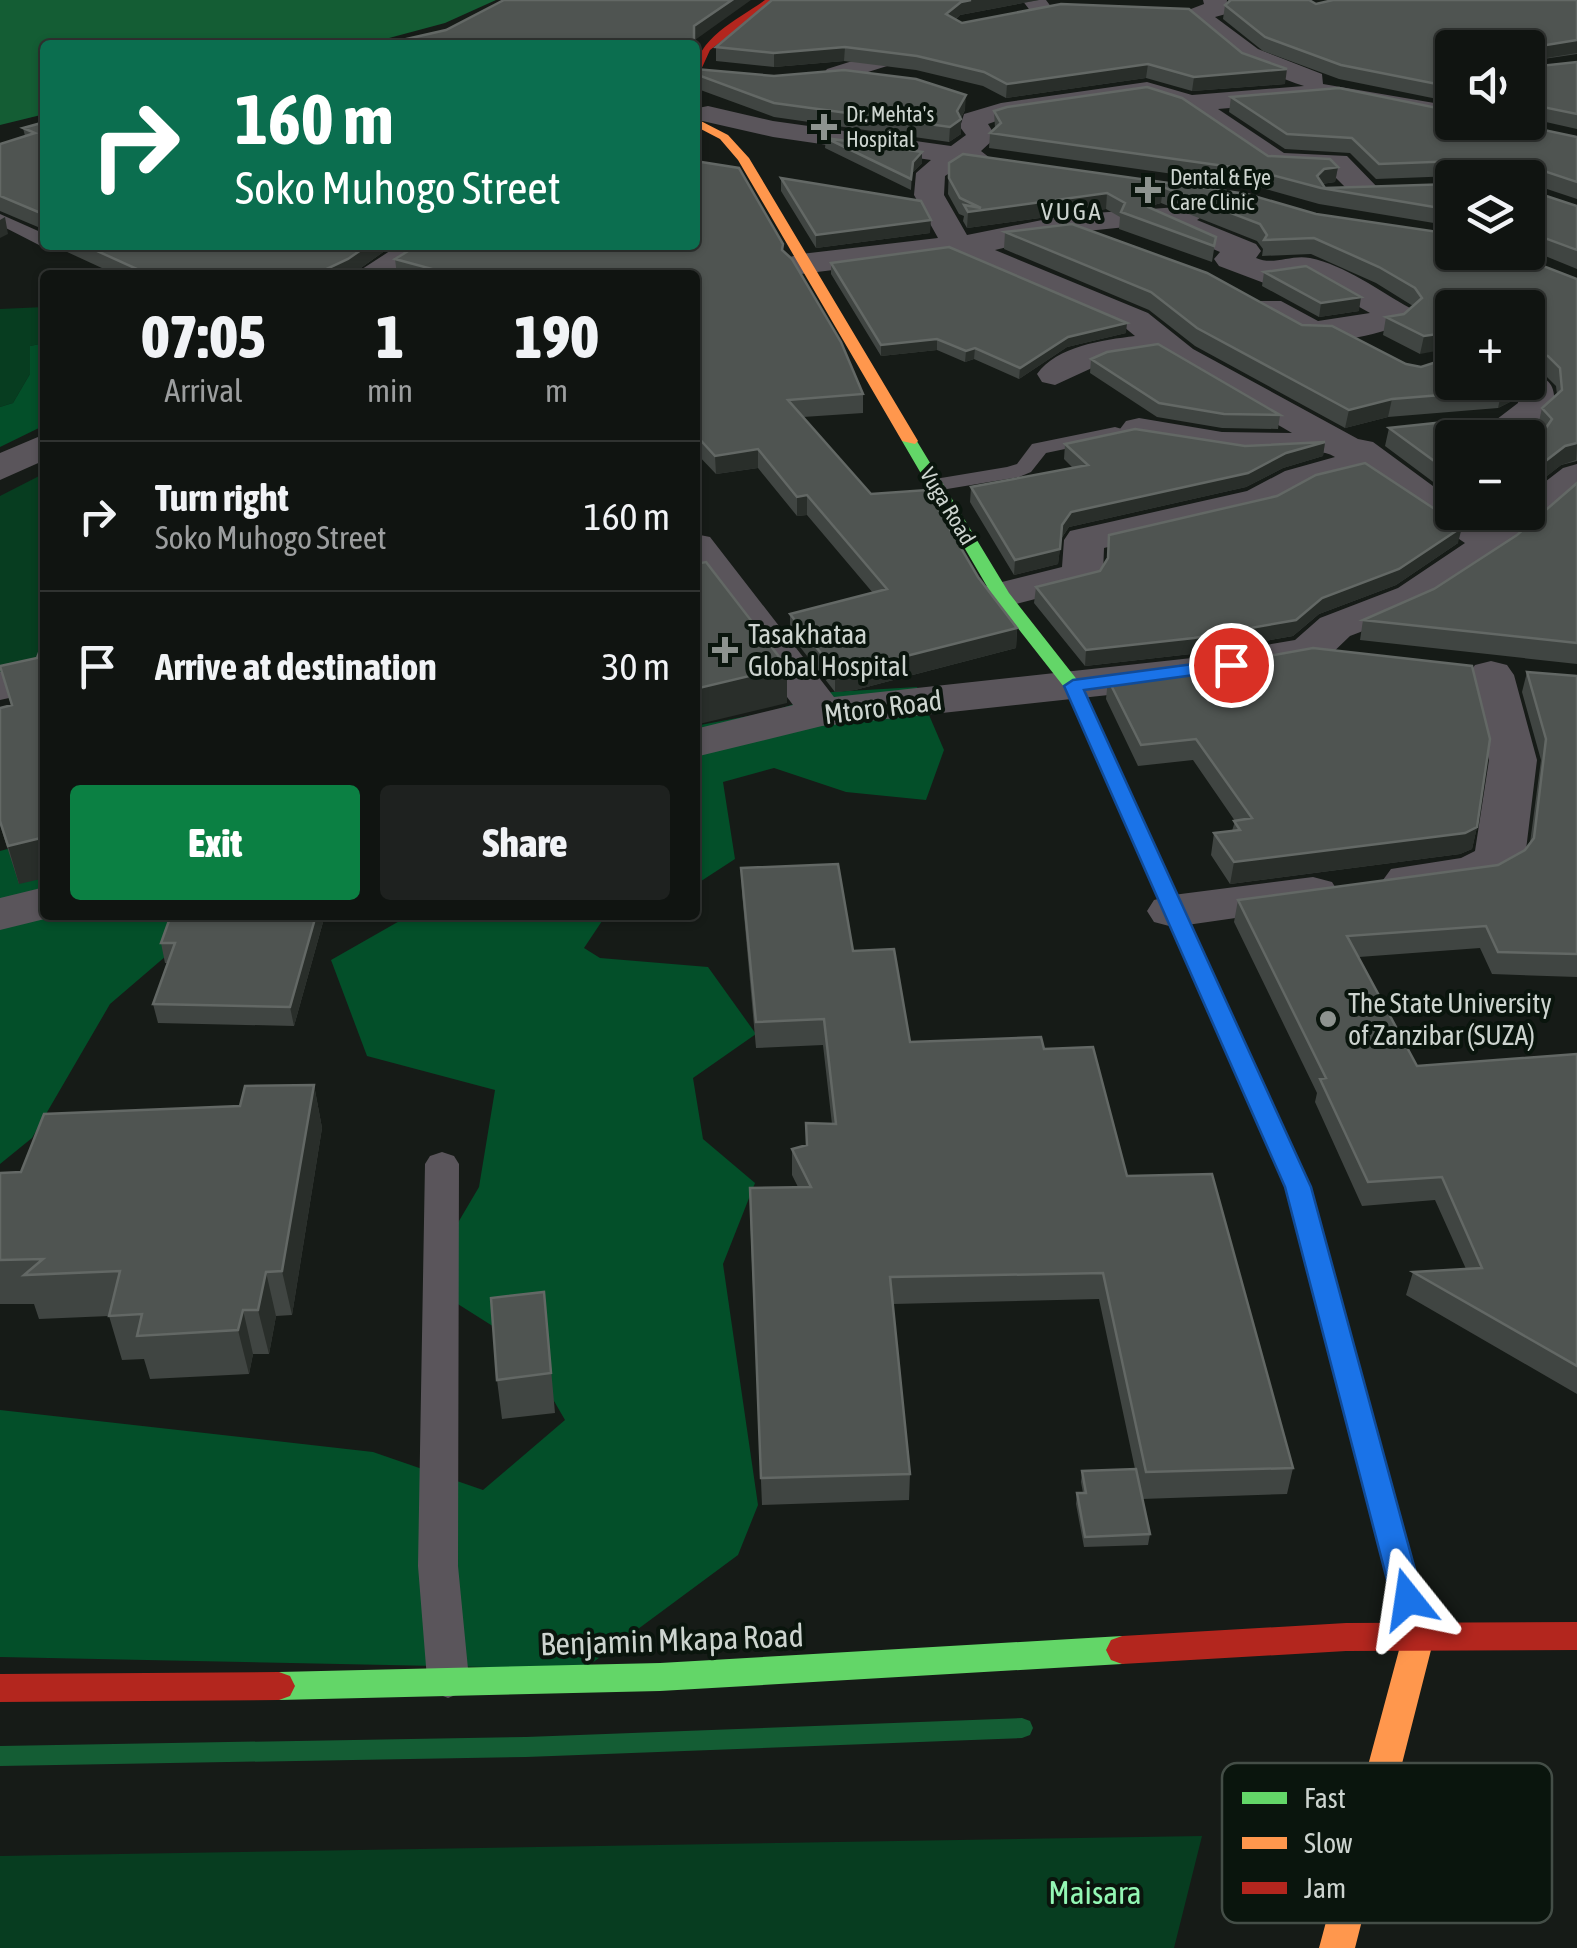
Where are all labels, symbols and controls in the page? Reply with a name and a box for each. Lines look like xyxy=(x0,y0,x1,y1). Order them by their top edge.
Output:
map controls xyxy=(1435,30,1545,530)
button: sound xyxy=(1435,30,1545,140)
text: 160 m xyxy=(235,79,394,159)
icon: right xyxy=(70,80,200,210)
place label: Dr. Mehta's Hospital xyxy=(846,101,934,152)
marker: Dr. Mehta's Hospital xyxy=(811,114,837,140)
button: layers xyxy=(1435,160,1545,270)
text: Soko Muhogo Street xyxy=(235,162,561,214)
place label: Dental & Eye Care Clinic xyxy=(1170,164,1271,215)
marker: Dental & Eye Care Clinic xyxy=(1135,177,1161,203)
district label: VUGA xyxy=(1041,197,1103,225)
button: + xyxy=(1435,290,1545,400)
text: 07:05 xyxy=(141,302,266,371)
text: 1 xyxy=(376,302,404,371)
text: 190 xyxy=(514,302,599,371)
text: Arrival xyxy=(164,372,243,409)
text: min xyxy=(367,372,413,409)
text: m xyxy=(545,372,568,409)
button: − xyxy=(1435,420,1545,530)
street label: Vuga Road xyxy=(915,463,981,549)
text: Turn right xyxy=(155,476,289,519)
icon: right xyxy=(70,489,125,544)
text: 160 m xyxy=(584,495,670,538)
text: Soko Muhogo Street xyxy=(155,519,387,556)
place label: Tasakhataa Global Hospital xyxy=(748,618,909,682)
pin xyxy=(1189,623,1274,708)
marker: Tasakhataa Global Hospital xyxy=(712,637,738,663)
icon: arrive xyxy=(1204,638,1259,693)
icon: arrive xyxy=(70,639,125,694)
text: Arrive at destination xyxy=(155,645,437,688)
text: 30 m xyxy=(602,645,670,688)
street label: Mtoro Road xyxy=(822,684,944,730)
button: Exit xyxy=(70,785,360,900)
button: Share xyxy=(380,785,670,900)
place label: The State University of Zanzibar (SUZA) xyxy=(1348,987,1552,1051)
marker: The State University of Zanzibar (SUZA) xyxy=(1317,1008,1339,1030)
position arrow xyxy=(1356,1547,1460,1651)
street label: Benjamin Mkapa Road xyxy=(540,1616,804,1663)
legend xyxy=(1222,1763,1552,1923)
text: Fast xyxy=(1304,1782,1346,1814)
text: Slow xyxy=(1304,1827,1353,1859)
text: Jam xyxy=(1304,1872,1346,1904)
park label: Maisara xyxy=(1048,1874,1142,1911)

